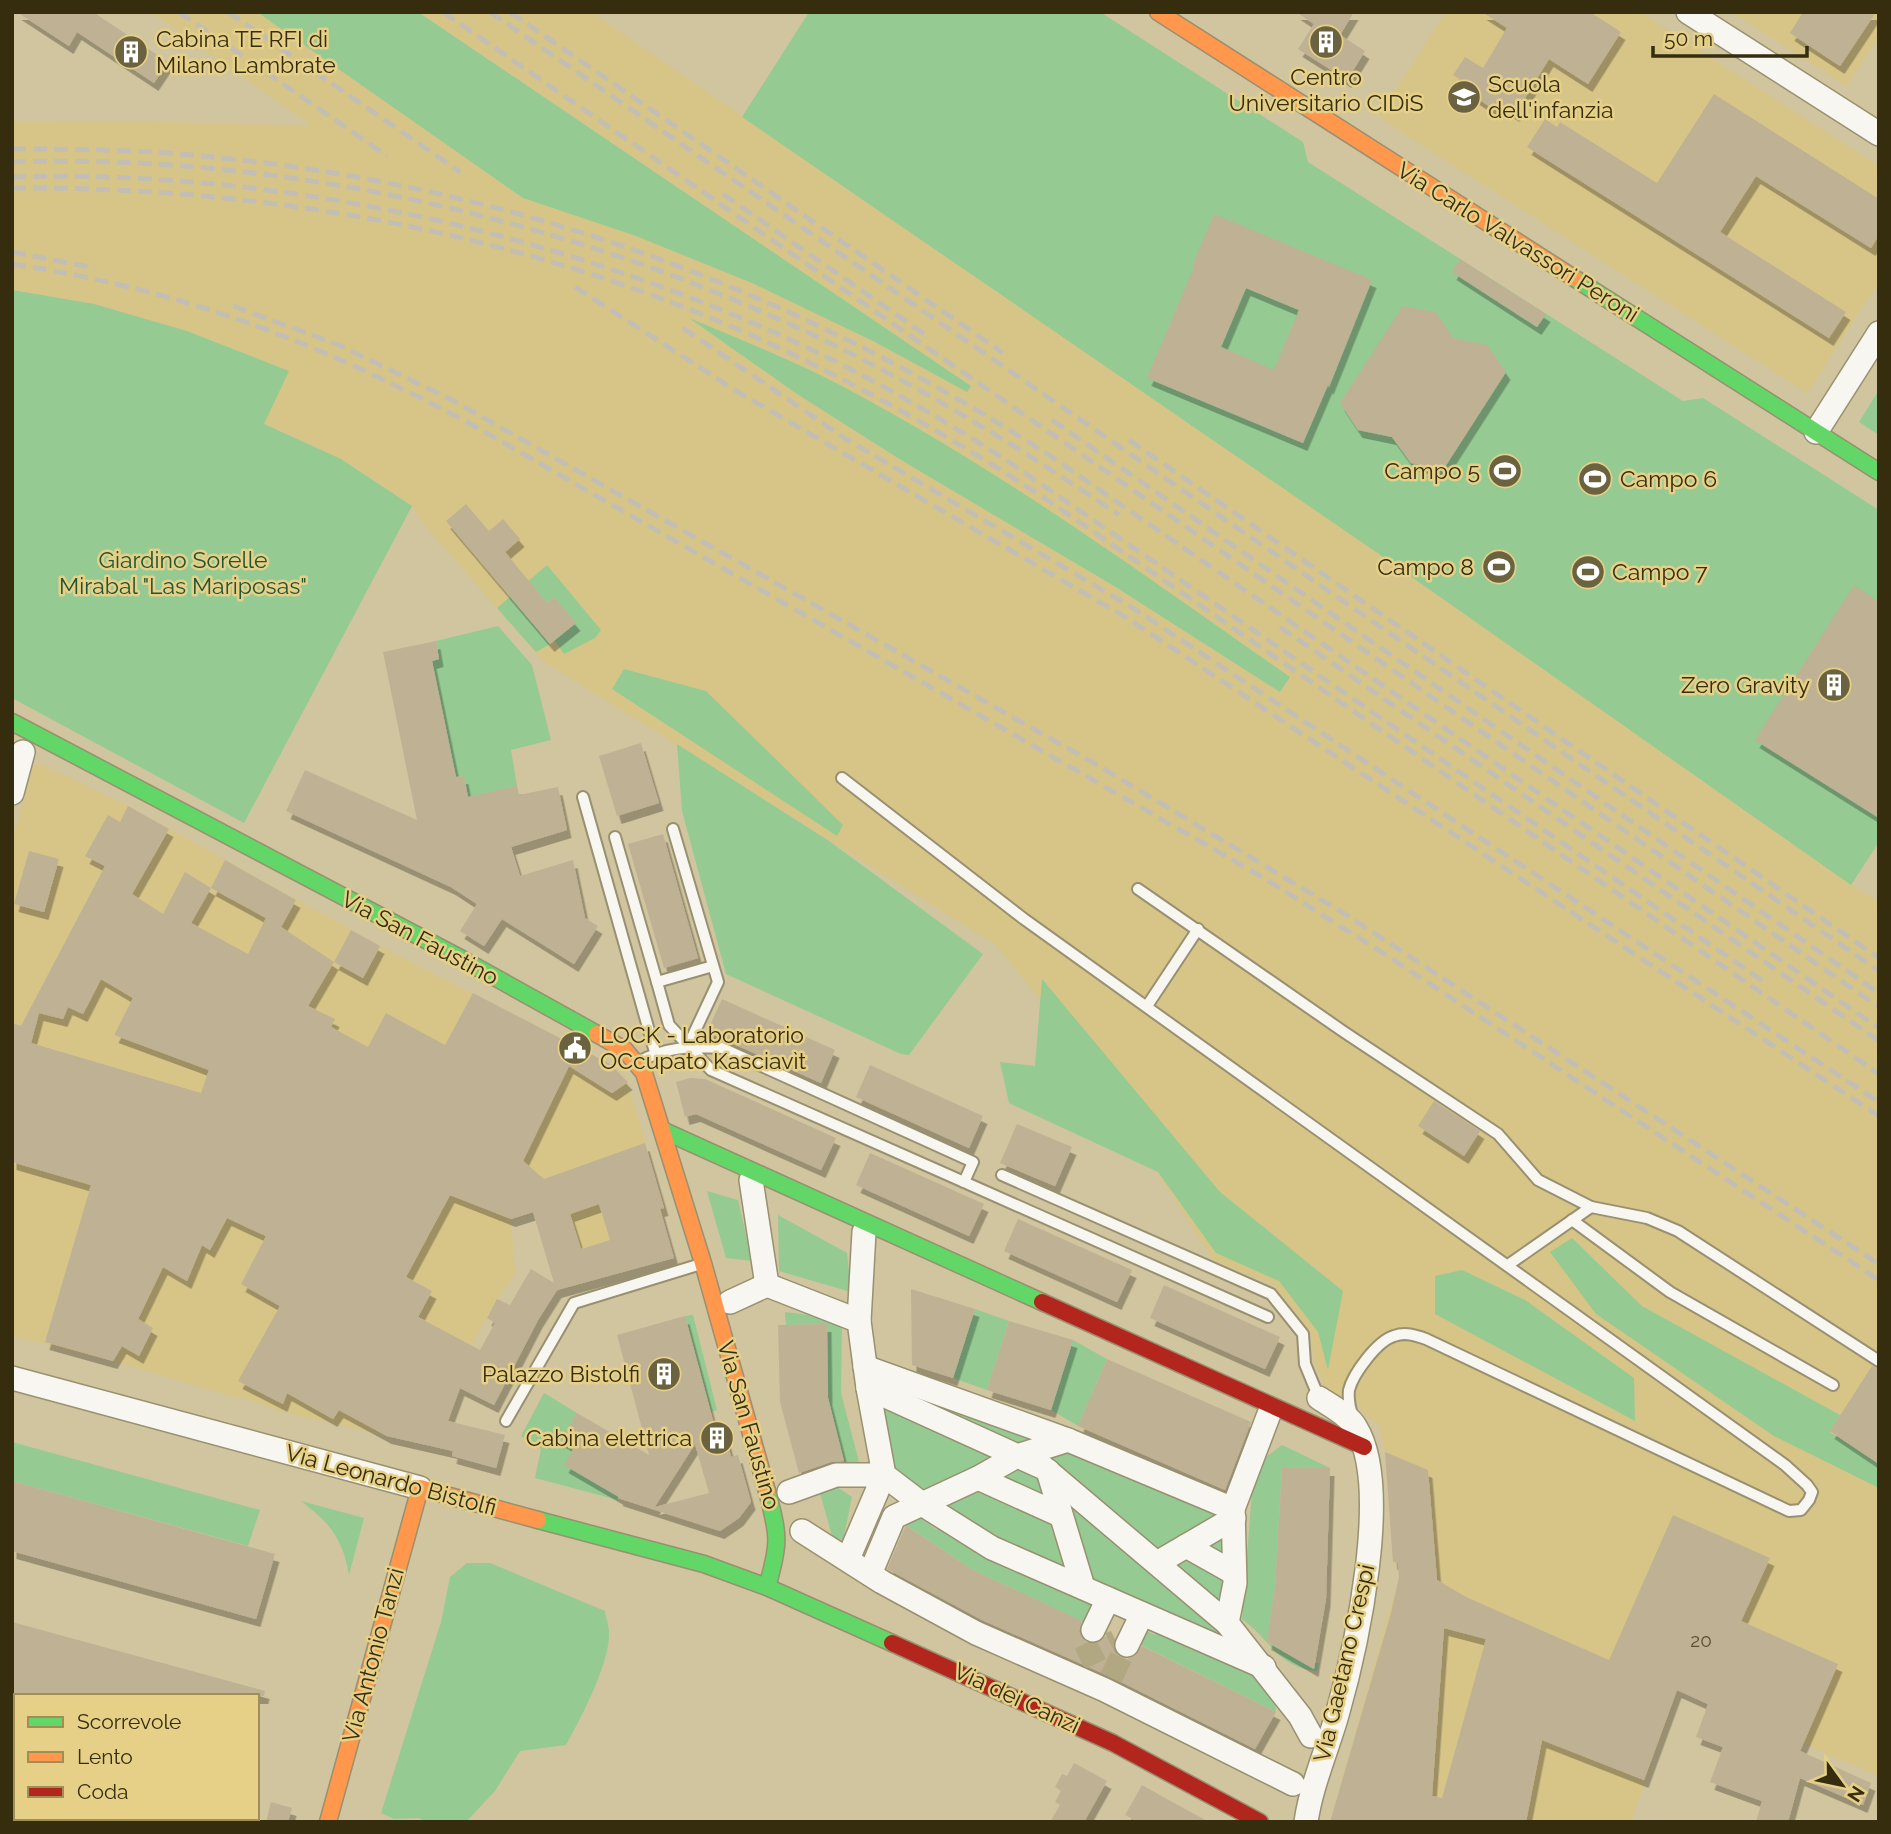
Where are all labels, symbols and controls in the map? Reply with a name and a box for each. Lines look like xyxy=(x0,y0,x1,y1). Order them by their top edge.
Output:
scale bar xyxy=(1653,14,1807,58)
building icon: Centro Universitario CIDiS xyxy=(1307,23,1345,61)
place label: Cabina TE RFI di Milano Lambrate xyxy=(156,25,336,78)
text: 50 m xyxy=(1664,26,1713,51)
building icon: Cabina TE RFI di Milano Lambrate xyxy=(112,33,150,71)
place label: Centro Universitario CIDiS xyxy=(1229,63,1424,116)
place label: Scuola dell'infanzia xyxy=(1488,70,1614,123)
school or university icon: Scuola dell'infanzia xyxy=(1445,78,1483,116)
street label: Via Carlo Valvassori Peroni xyxy=(1392,156,1644,327)
sports icon: Campo 5 xyxy=(1486,452,1524,490)
place label: Campo 5 xyxy=(1384,457,1480,484)
sports icon: Campo 6 xyxy=(1576,460,1614,498)
place label: Campo 6 xyxy=(1620,465,1717,492)
park label: Giardino Sorelle Mirabal "Las Mariposas" xyxy=(59,546,307,599)
sports icon: Campo 8 xyxy=(1480,548,1518,586)
place label: Campo 8 xyxy=(1377,553,1474,580)
sports icon: Campo 7 xyxy=(1569,553,1607,591)
place label: Campo 7 xyxy=(1612,558,1708,585)
building icon: Zero Gravity xyxy=(1815,666,1853,704)
place label: Zero Gravity xyxy=(1681,671,1810,698)
street label: Via San Faustino xyxy=(337,885,503,990)
place label: LOCK - Laboratorio OCcupato Kasciavìt xyxy=(600,1021,807,1074)
public building icon: LOCK - Laboratorio OCcupato Kasciavìt xyxy=(556,1029,594,1067)
street label: Via San Faustino xyxy=(713,1338,786,1512)
building icon: Palazzo Bistolfi xyxy=(645,1355,683,1393)
place label: Palazzo Bistolfi xyxy=(482,1360,640,1387)
building icon: Cabina elettrica xyxy=(698,1419,736,1457)
place label: Cabina elettrica xyxy=(526,1424,692,1451)
street label: Via Leonardo Bistolfi xyxy=(283,1438,500,1521)
street label: Via Gaetano Crespi xyxy=(1308,1561,1379,1764)
street label: Via Antonio Tanzi xyxy=(336,1565,409,1745)
house number: 20 xyxy=(1690,1629,1712,1651)
street label: Via dei Canzi xyxy=(950,1657,1084,1738)
legend xyxy=(14,1694,259,1820)
text: Scorrevole xyxy=(77,1709,181,1734)
text: Lento xyxy=(77,1744,133,1769)
north arrow xyxy=(1807,1750,1877,1820)
text: Coda xyxy=(77,1779,128,1804)
text: N xyxy=(1843,1782,1869,1806)

